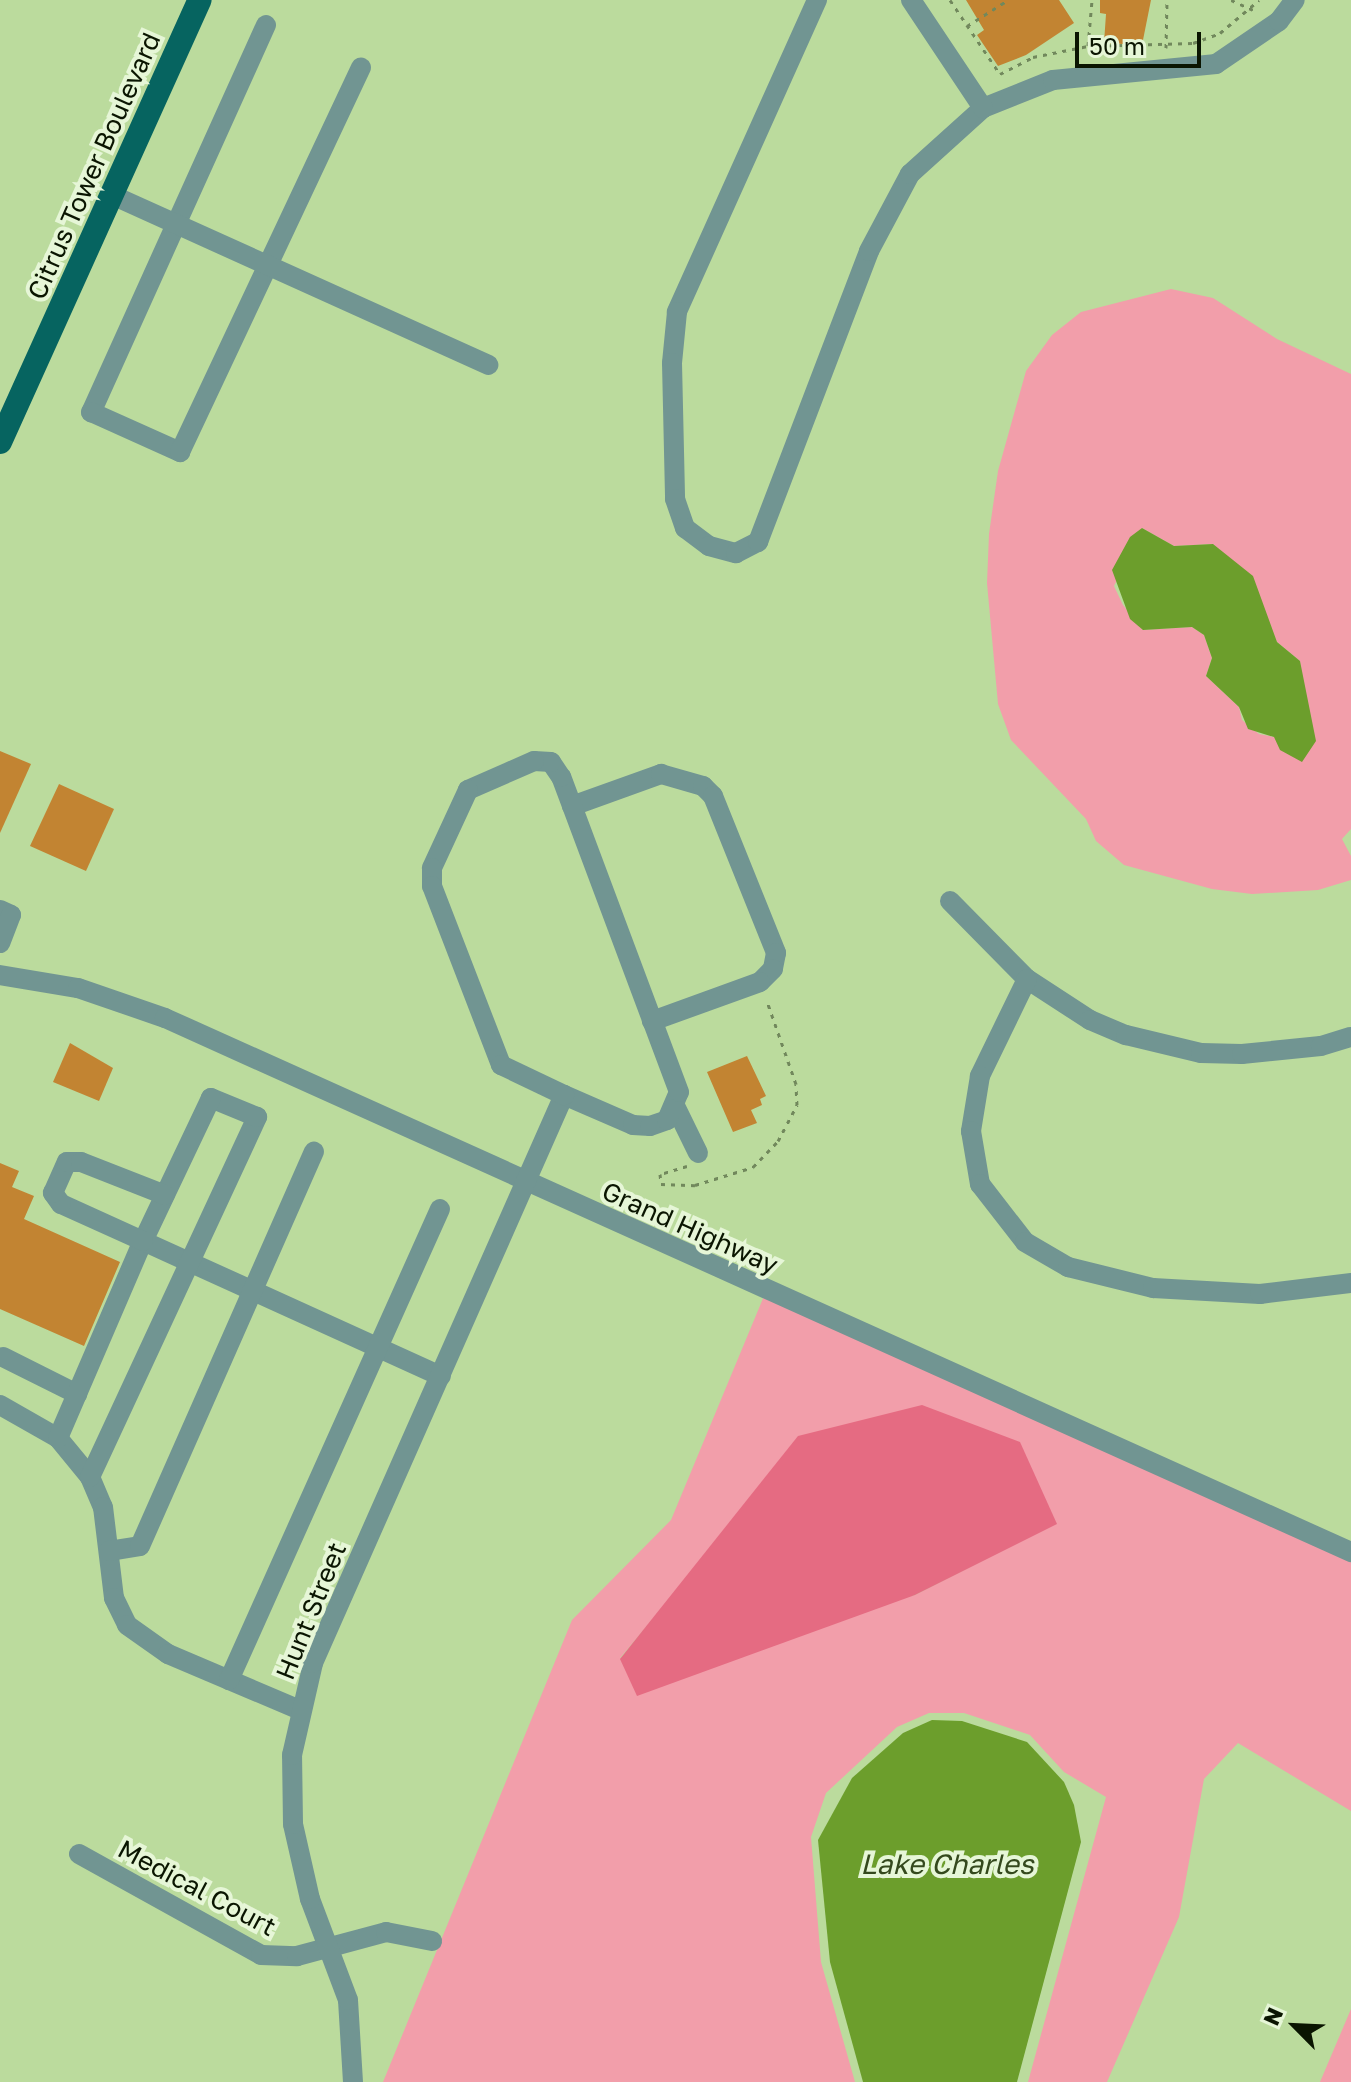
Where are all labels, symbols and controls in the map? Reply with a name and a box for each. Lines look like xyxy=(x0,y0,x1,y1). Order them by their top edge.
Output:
scale bar xyxy=(1079,16,1205,66)
street label: Citrus Tower Boulevard xyxy=(21,28,167,304)
text: 50 m xyxy=(1089,31,1145,60)
street label: Grand Highway xyxy=(597,1175,783,1281)
street label: Hunt Street xyxy=(269,1538,353,1684)
street label: Medical Court xyxy=(113,1833,281,1943)
water label: Lake Charles xyxy=(860,1847,1034,1881)
north arrow xyxy=(1255,1986,1335,2066)
text: N xyxy=(1257,2003,1288,2029)

